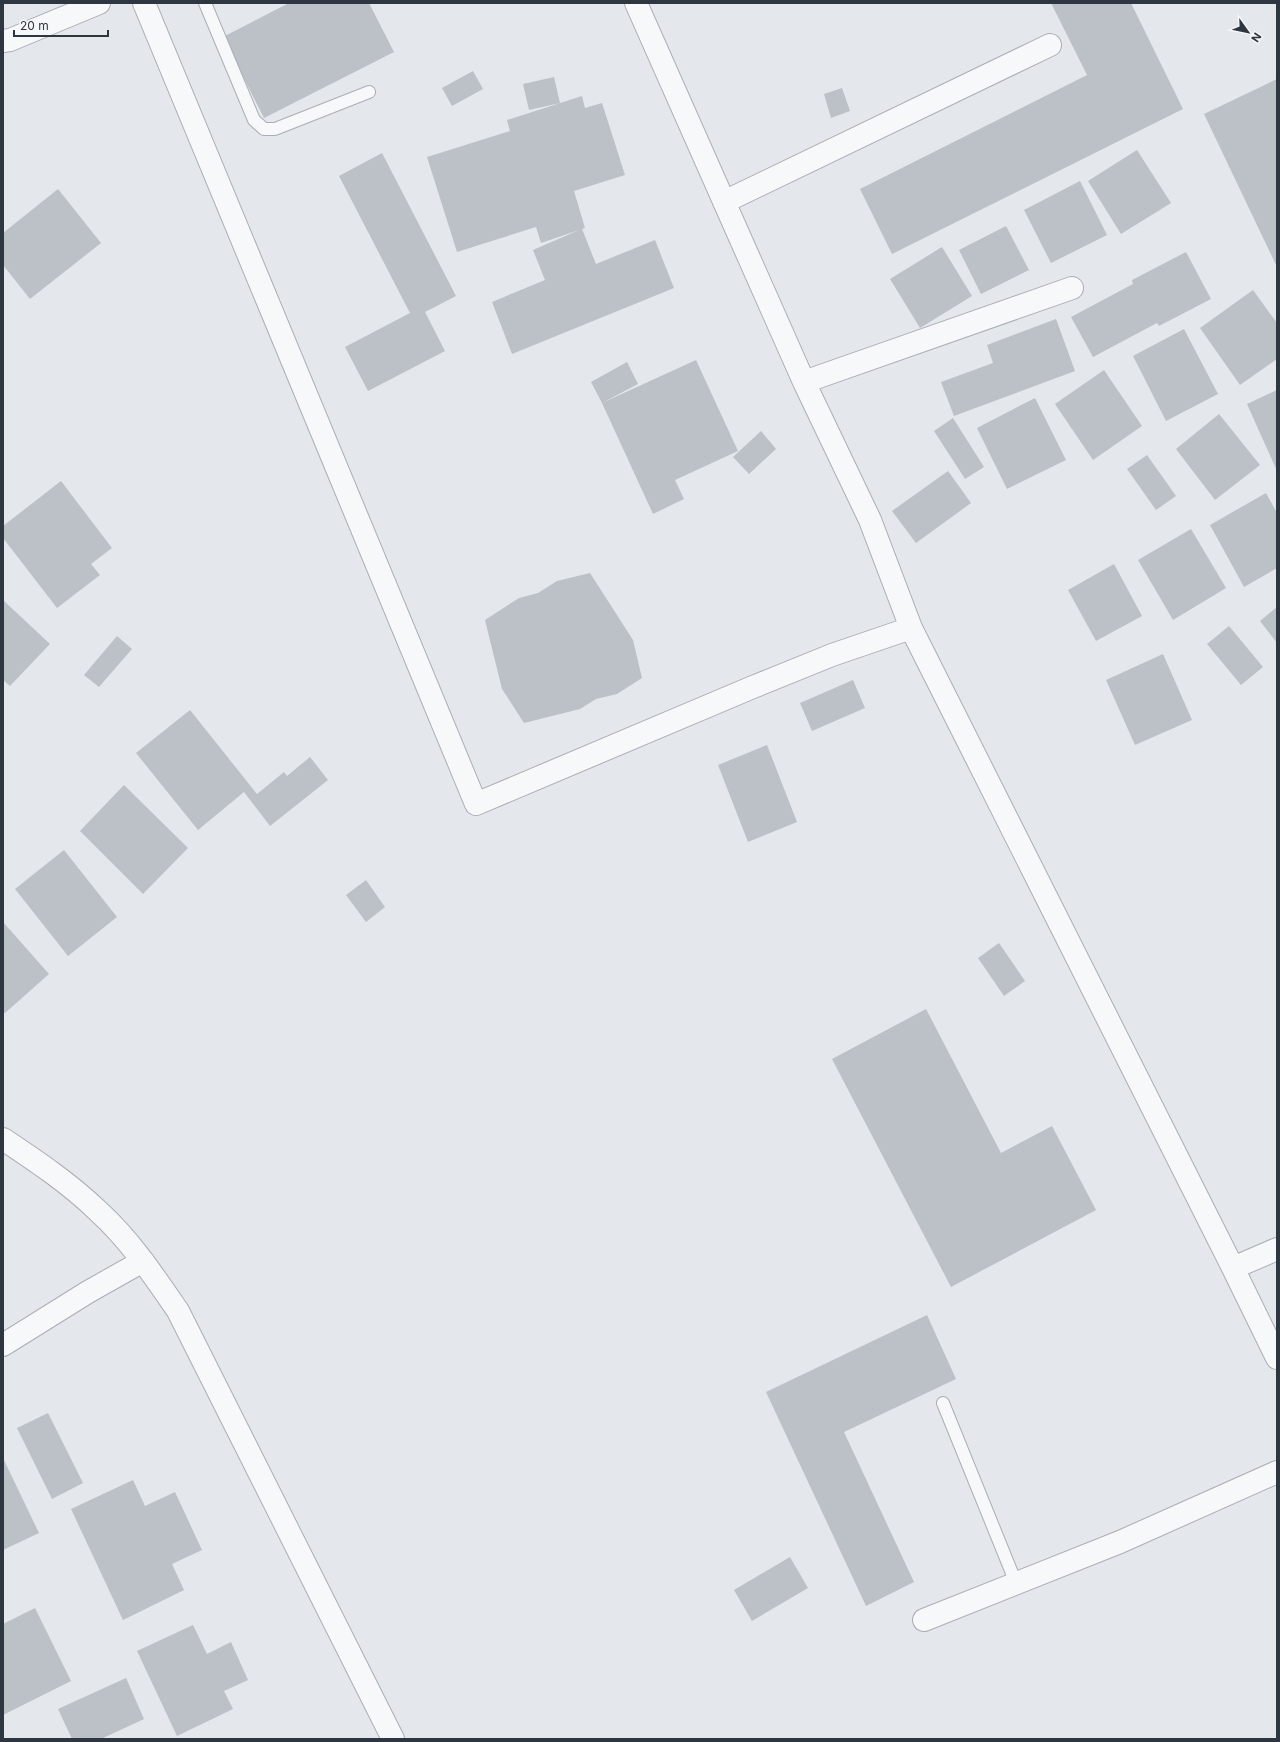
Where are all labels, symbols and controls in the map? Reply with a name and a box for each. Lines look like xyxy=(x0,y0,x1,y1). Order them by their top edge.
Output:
scale bar xyxy=(14,12,108,38)
north arrow xyxy=(1228,12,1268,52)
text: 20 m xyxy=(20,18,49,33)
text: N xyxy=(1248,30,1265,45)

